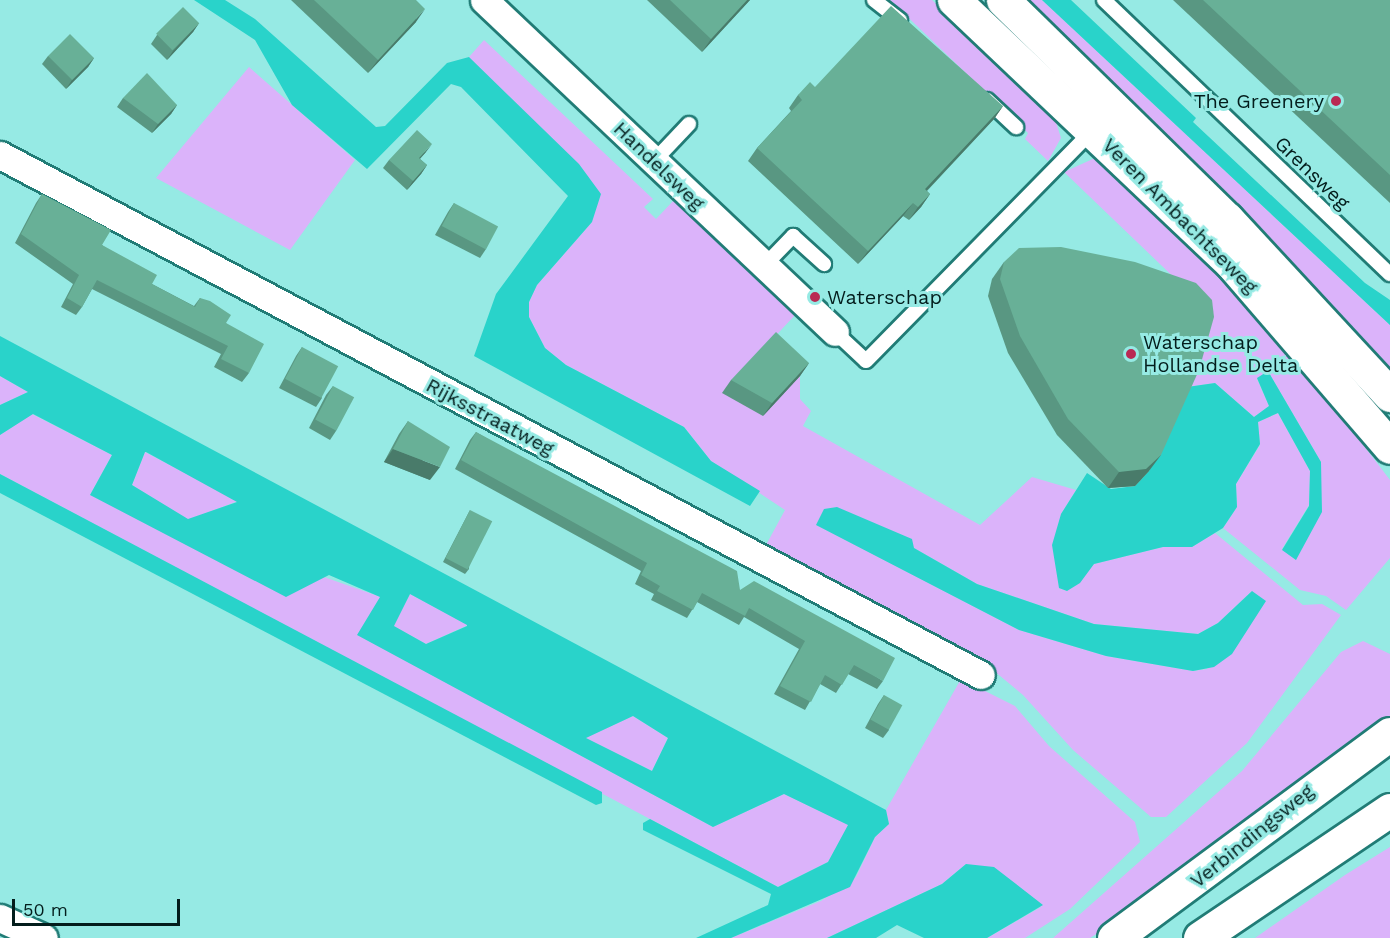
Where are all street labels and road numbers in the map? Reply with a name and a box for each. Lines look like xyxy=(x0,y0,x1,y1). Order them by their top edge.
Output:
street label: Handelsweg xyxy=(609,117,709,215)
street label: Grensweg xyxy=(1270,131,1354,215)
street label: Veren Ambachtseweg xyxy=(1097,133,1263,299)
street label: Rijksstraatweg xyxy=(422,373,558,461)
street label: Verbindingsweg xyxy=(1186,779,1318,893)

